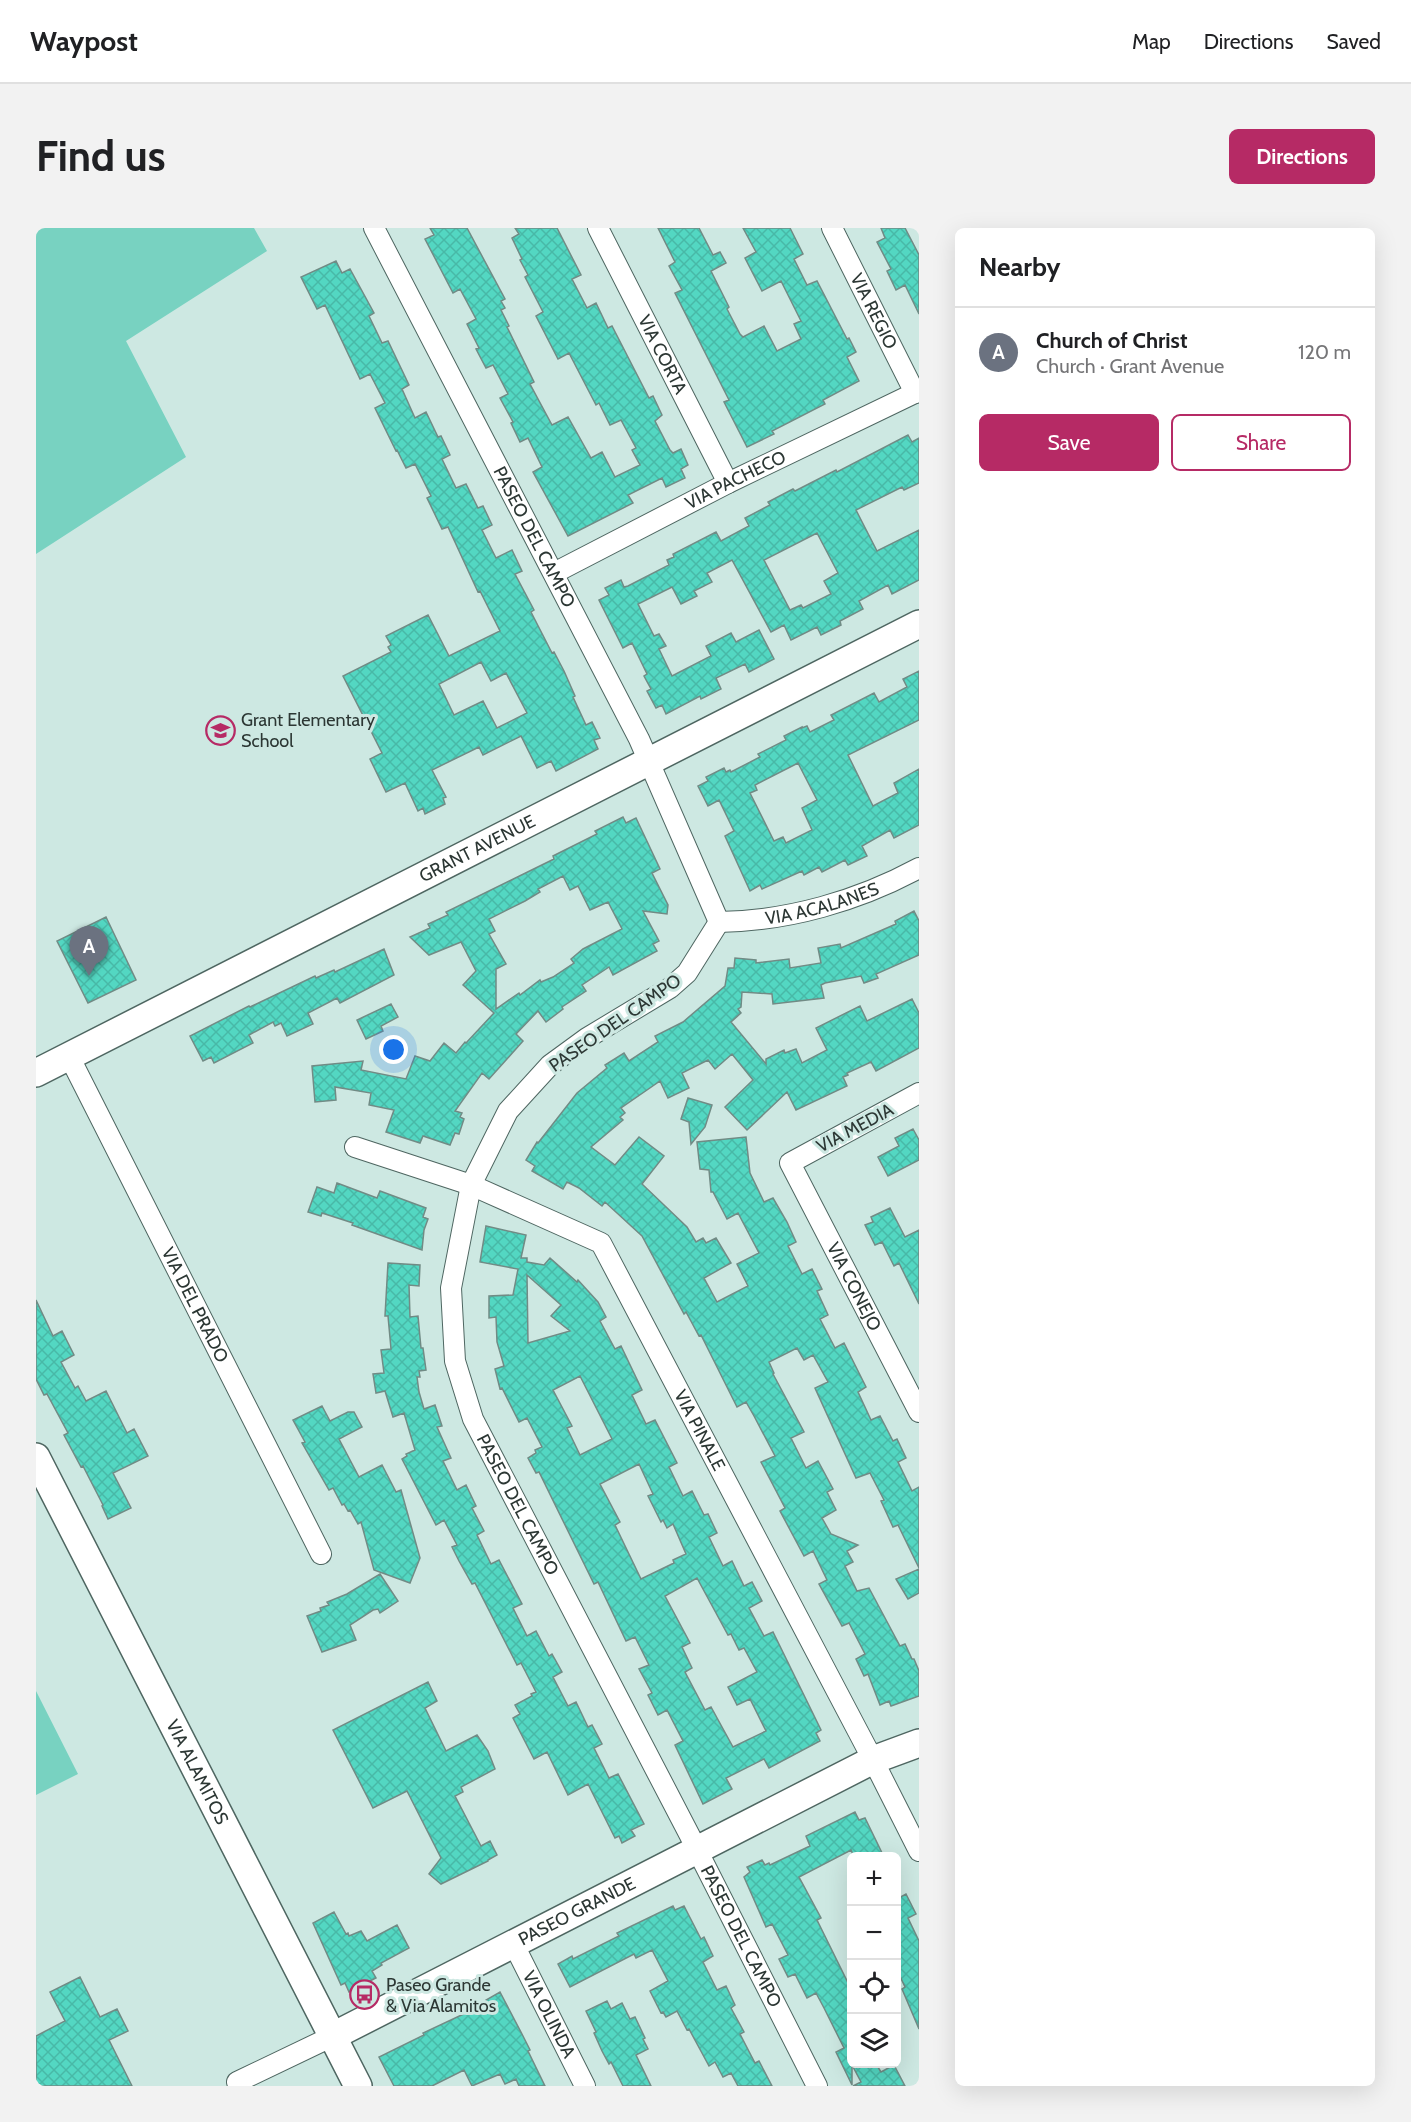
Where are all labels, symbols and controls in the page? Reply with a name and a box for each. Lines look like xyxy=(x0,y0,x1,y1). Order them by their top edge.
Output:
text: Waypost xyxy=(30,24,138,58)
text: Map xyxy=(1132,29,1171,54)
text: Directions xyxy=(1204,29,1293,54)
text: Saved xyxy=(1326,29,1381,54)
button: Directions xyxy=(1229,129,1375,184)
text: Find us xyxy=(36,130,165,182)
text: Nearby xyxy=(979,251,1060,283)
street label: VIA REGIO xyxy=(846,270,902,353)
street label: VIA CORTA xyxy=(633,311,692,398)
text: Church of Christ xyxy=(1036,327,1188,354)
text: A xyxy=(992,340,1005,364)
text: 120 m xyxy=(1298,340,1351,364)
text: Church · Grant Avenue xyxy=(1036,354,1224,378)
button: Save xyxy=(979,414,1159,471)
button: Share xyxy=(1171,414,1351,471)
street label: VIA PACHECO xyxy=(682,446,790,514)
street label: PASEO DEL CAMPO xyxy=(489,463,580,611)
place label: Grant Elementary School xyxy=(241,709,375,752)
school or university icon: Grant Elementary School xyxy=(204,714,236,746)
street label: GRANT AVENUE xyxy=(415,810,539,887)
street label: VIA ACALANES xyxy=(764,877,882,929)
pin: A xyxy=(70,926,108,976)
street label: PASEO DEL CAMPO xyxy=(545,969,685,1077)
your location xyxy=(379,1035,408,1064)
street label: VIA MEDIA xyxy=(813,1099,897,1157)
street label: VIA CONEJO xyxy=(822,1239,886,1335)
street label: VIA DEL PRADO xyxy=(157,1244,233,1366)
street label: VIA PINALE xyxy=(669,1386,730,1475)
street label: PASEO DEL CAMPO xyxy=(472,1430,563,1579)
street label: VIA ALAMITOS xyxy=(161,1716,233,1828)
map controls xyxy=(847,1852,901,2068)
button: + xyxy=(847,1852,901,1906)
street label: PASEO DEL CAMPO xyxy=(696,1862,786,2011)
street label: PASEO GRANDE xyxy=(515,1872,639,1950)
button: − xyxy=(847,1906,901,1960)
button: locate xyxy=(847,1960,901,2014)
street label: VIA OLINDA xyxy=(518,1967,580,2062)
place label: Paseo Grande & Via Alamitos xyxy=(386,1974,496,2017)
bus stop icon: Paseo Grande & Via Alamitos xyxy=(349,1979,381,2011)
button: layers xyxy=(847,2014,901,2068)

